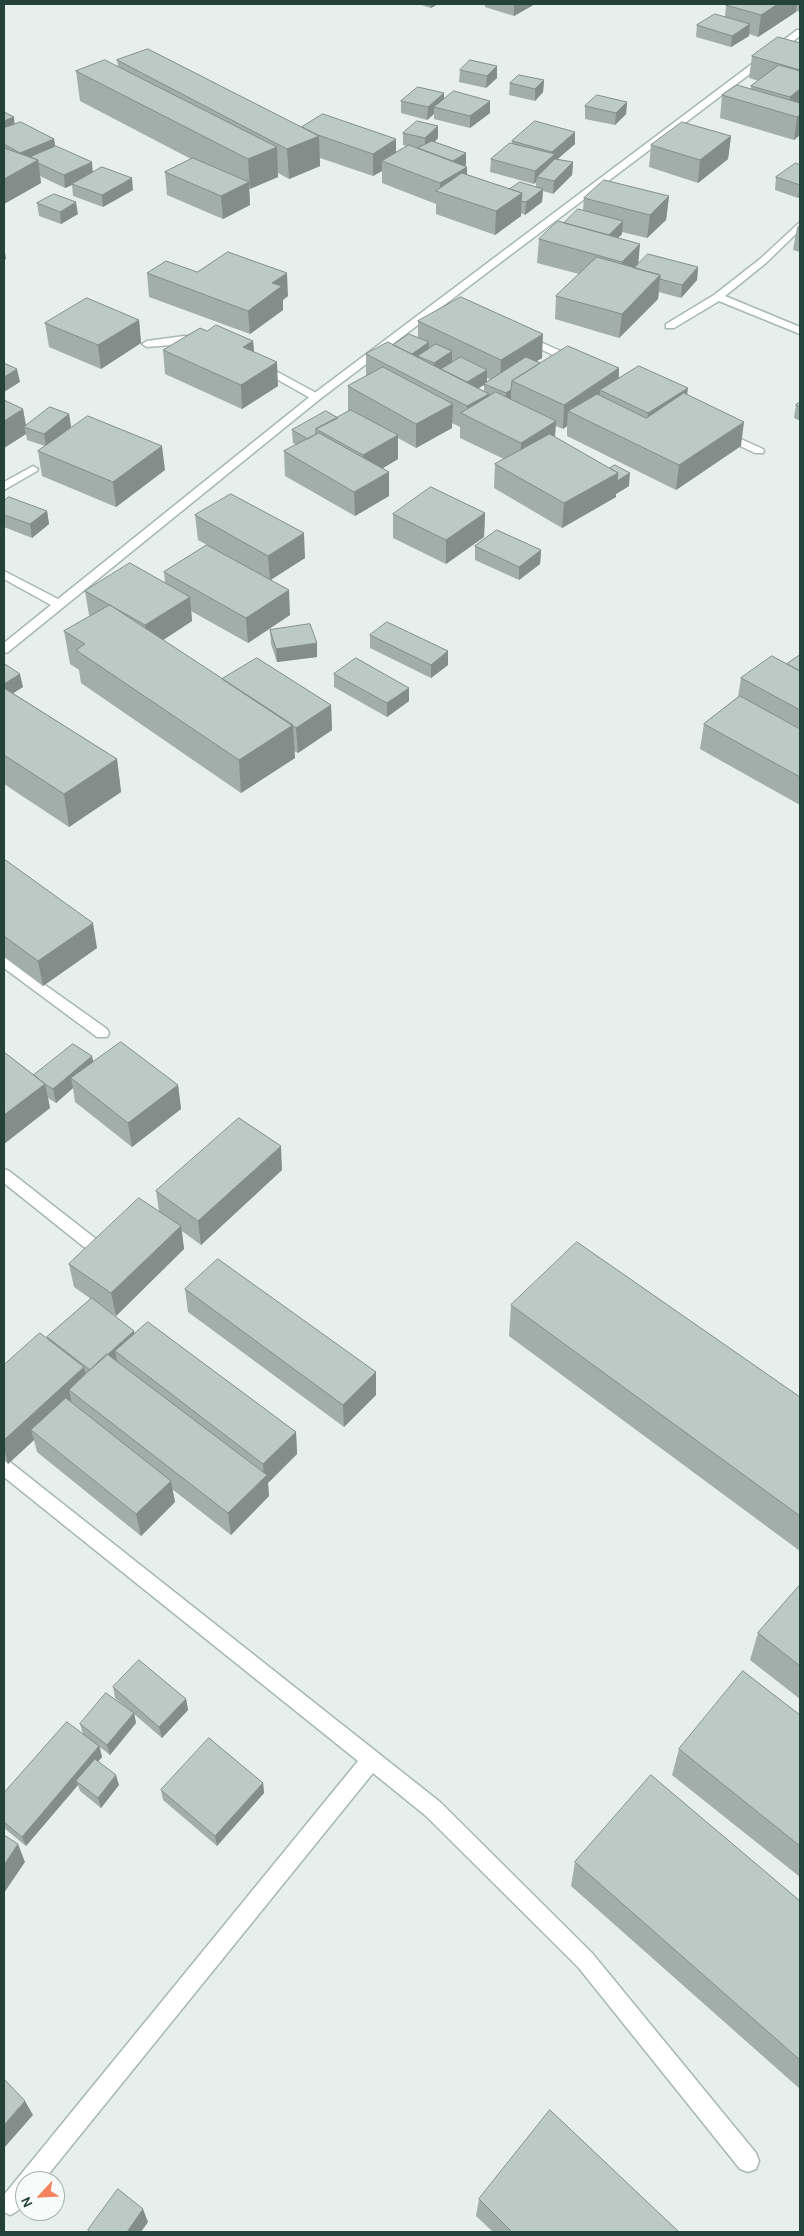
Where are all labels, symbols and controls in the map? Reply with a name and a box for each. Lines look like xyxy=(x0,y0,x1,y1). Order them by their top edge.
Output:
north arrow xyxy=(15,2171,65,2221)
text: N xyxy=(17,2194,37,2210)

